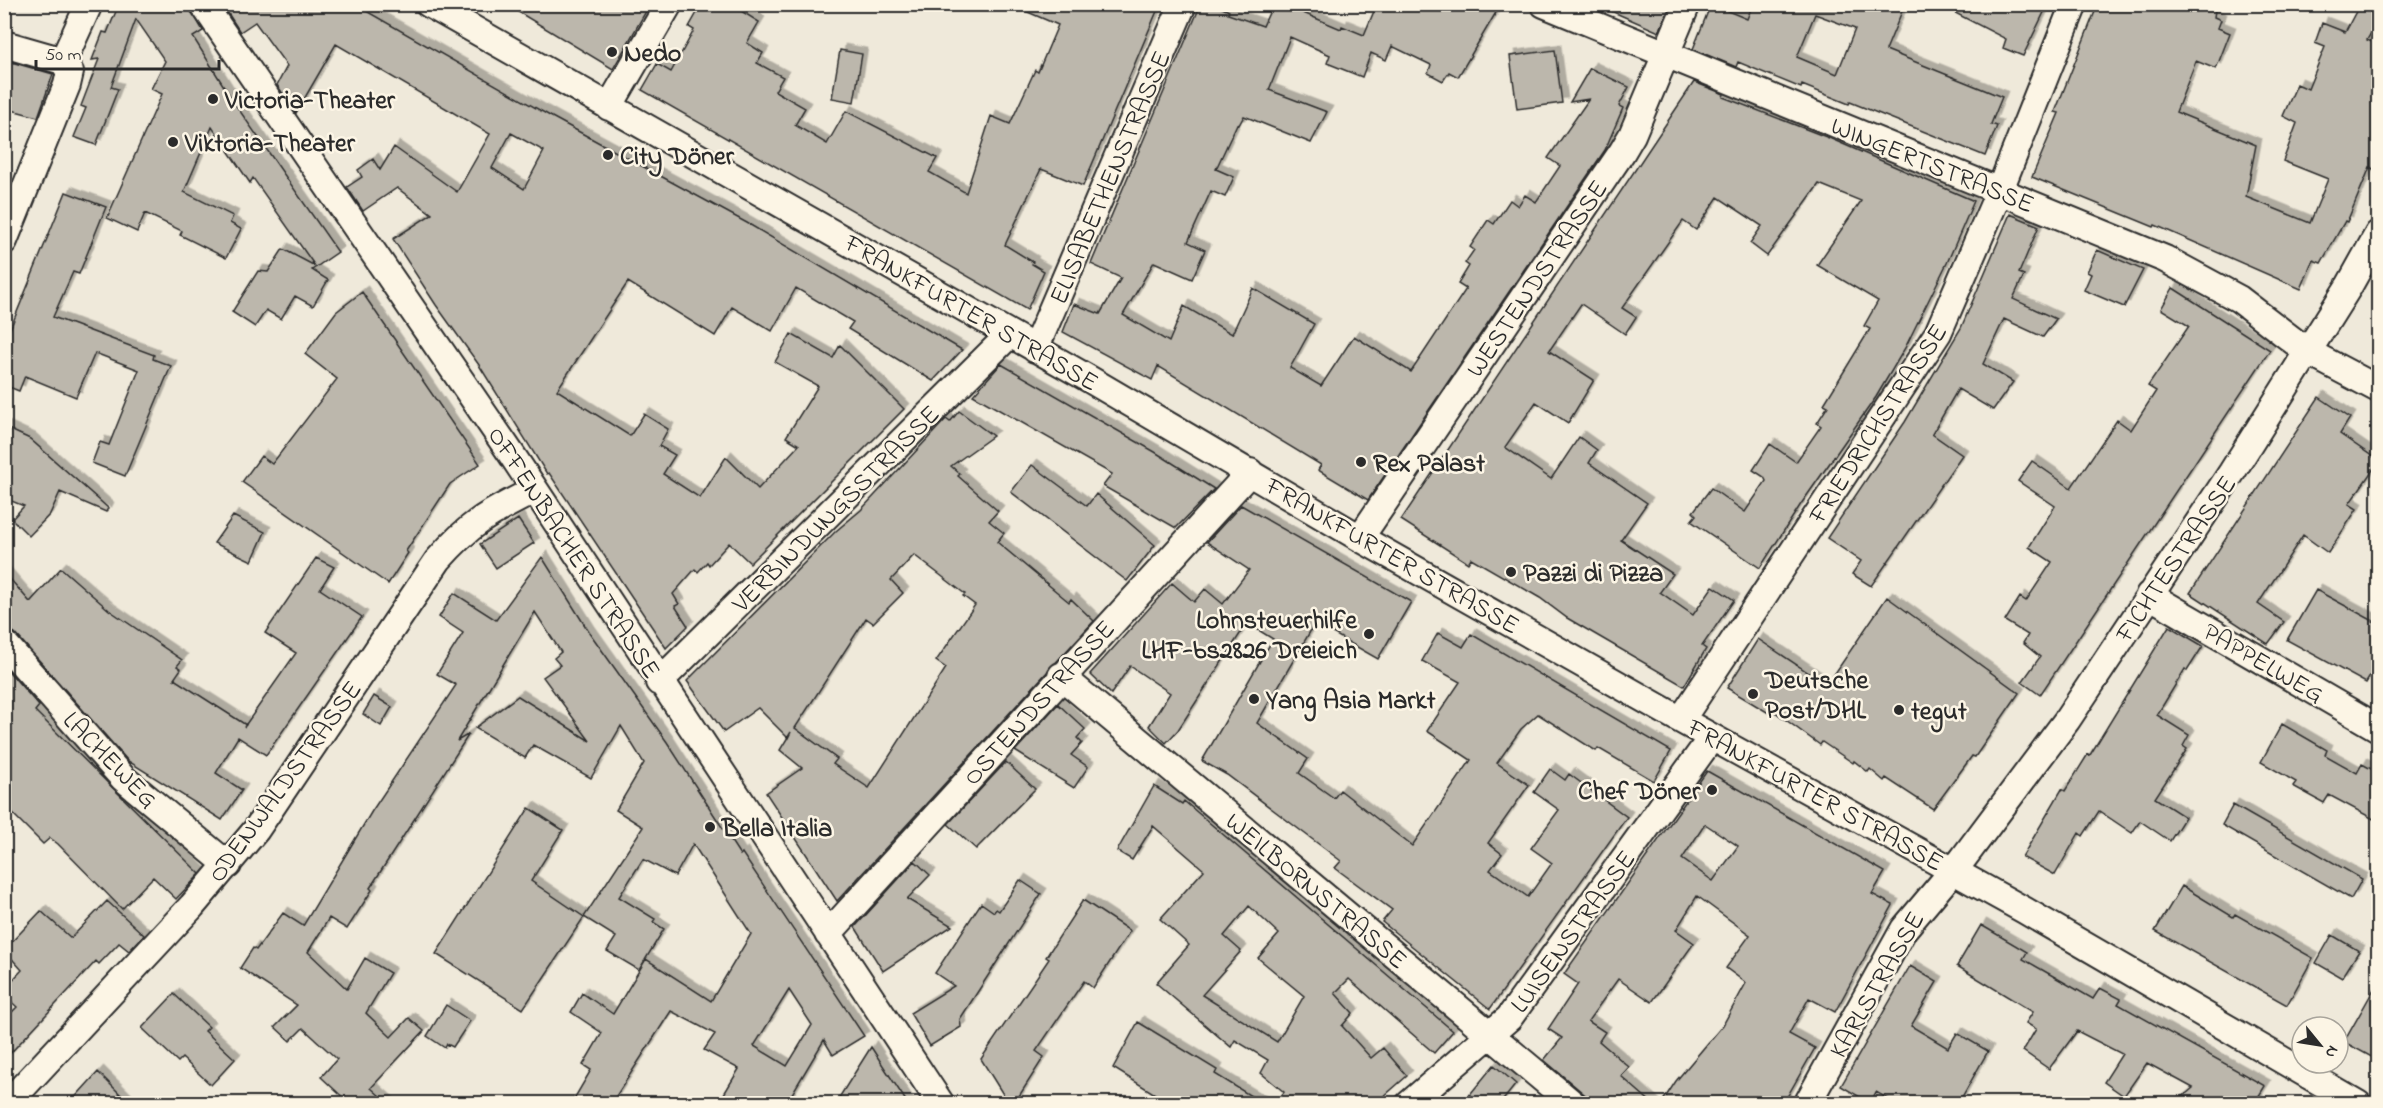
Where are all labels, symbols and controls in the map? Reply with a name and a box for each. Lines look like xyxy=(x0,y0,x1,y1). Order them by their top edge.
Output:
scale bar xyxy=(36,33,219,71)
place label: Nedo xyxy=(624,36,681,74)
text: 50 m xyxy=(45,43,82,69)
marker: Nedo xyxy=(605,45,619,59)
street label: ELISABETHENSTRASSE xyxy=(1041,46,1182,311)
place label: Victoria-Theater xyxy=(224,83,396,121)
marker: Victoria-Theater xyxy=(206,92,220,106)
street label: WINGERTSTRASSE xyxy=(1824,109,2039,225)
place label: Viktoria-Theater xyxy=(184,126,356,164)
marker: Viktoria-Theater xyxy=(166,135,180,149)
place label: City Döner xyxy=(620,139,735,177)
marker: City Döner xyxy=(601,148,615,162)
street label: WESTENDSTRASSE xyxy=(1458,173,1619,386)
street label: FRANKFURTER STRASSE xyxy=(836,226,1105,403)
street label: FRIEDRICHSTRASSE xyxy=(1800,317,1959,533)
street label: VERBINDUNGSSTRASSE xyxy=(724,397,950,624)
street label: OFFENBACHER STRASSE xyxy=(476,420,669,687)
place label: Rex Palast xyxy=(1373,446,1485,484)
marker: Rex Palast xyxy=(1354,455,1368,469)
street label: FRANKFURTER STRASSE xyxy=(1257,469,1526,646)
street label: FICHTESTRASSE xyxy=(2107,469,2248,652)
place label: Pazzi di Pizza xyxy=(1523,556,1663,594)
marker: Pazzi di Pizza xyxy=(1504,565,1518,579)
place label: Lohnsteuerhilfe LHF-bs2826 Dreieich xyxy=(1141,603,1358,671)
street label: OSTENDSTRASSE xyxy=(955,612,1125,796)
street label: PAPPELWEG xyxy=(2195,615,2330,715)
marker: Lohnsteuerhilfe LHF-bs2826 Dreieich xyxy=(1362,627,1376,641)
place label: Deutsche Post/DHL xyxy=(1764,663,1869,731)
street label: ODENWALDSTRASSE xyxy=(200,674,373,892)
place label: Yang Asia Markt xyxy=(1265,683,1436,722)
marker: Deutsche Post/DHL xyxy=(1746,687,1760,701)
marker: Yang Asia Markt xyxy=(1247,692,1261,706)
place label: tegut xyxy=(1910,694,1967,733)
marker: tegut xyxy=(1892,703,1906,717)
street label: LACHEWEG xyxy=(52,704,165,819)
street label: FRANKFURTER STRASSE xyxy=(1679,710,1950,883)
place label: Chef Döner xyxy=(1578,774,1701,812)
marker: Chef Döner xyxy=(1705,783,1719,797)
street label: WEILBORNSTRASSE xyxy=(1216,805,1415,980)
place label: Bella Italia xyxy=(721,811,832,849)
marker: Bella Italia xyxy=(703,820,717,834)
street label: LUISENSTRASSE xyxy=(1502,843,1647,1022)
street label: KARLSTRASSE xyxy=(1821,905,1936,1066)
north arrow xyxy=(2290,1015,2350,1075)
text: N xyxy=(2318,1041,2344,1062)

